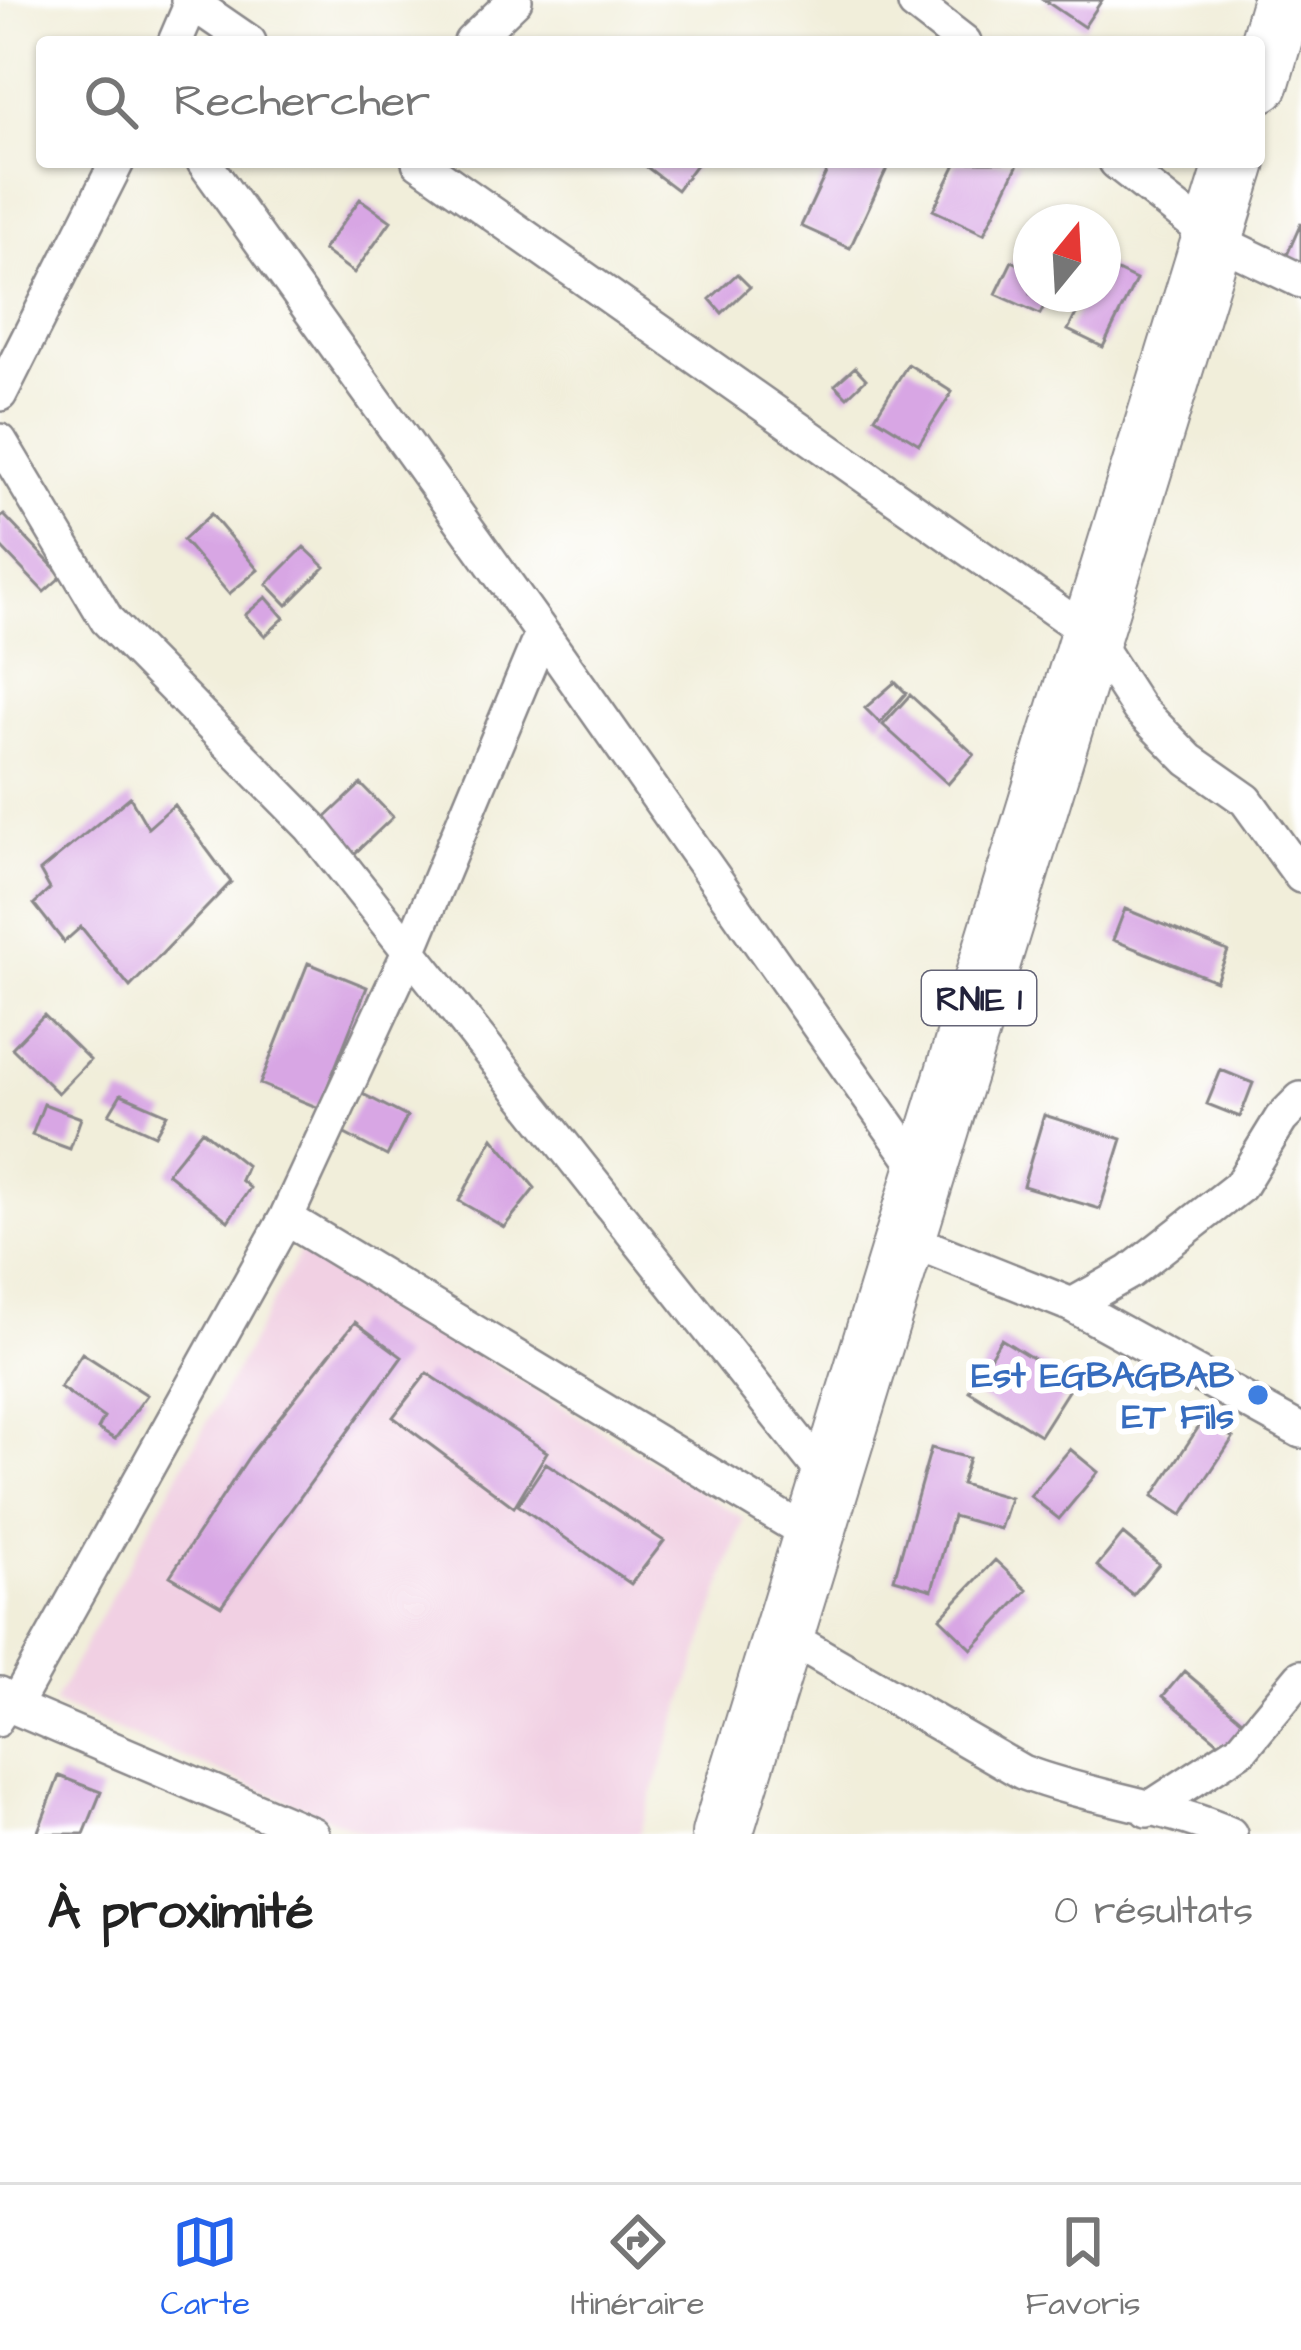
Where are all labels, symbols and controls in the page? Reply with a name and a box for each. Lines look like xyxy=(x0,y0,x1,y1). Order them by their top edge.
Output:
search box xyxy=(36,36,1265,168)
icon: search xyxy=(78,69,144,135)
text: Rechercher xyxy=(174,71,430,133)
north arrow xyxy=(1013,204,1121,312)
road number: RNIE 1 xyxy=(922,971,1036,1025)
place label: Est EGBAGBAB ET Fils xyxy=(972,1351,1234,1443)
marker: Est EGBAGBAB ET Fils xyxy=(1245,1382,1271,1408)
text: À proximité xyxy=(48,1877,314,1948)
text: 0 résultats xyxy=(1054,1885,1253,1939)
tab: Carte xyxy=(160,2209,250,2327)
tab: Itinéraire xyxy=(571,2209,705,2327)
tab: Favoris xyxy=(1025,2209,1141,2327)

